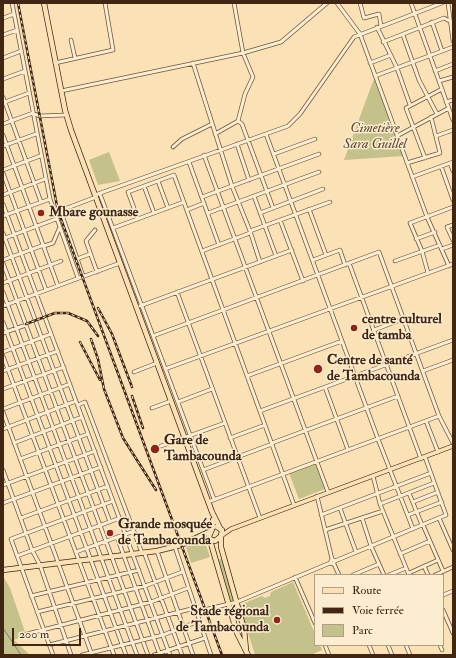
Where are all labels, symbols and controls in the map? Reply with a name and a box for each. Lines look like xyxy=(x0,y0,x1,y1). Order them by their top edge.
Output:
park label: Cimetière Sara Guillel xyxy=(343,121,407,154)
place label: Mbare gounasse xyxy=(49,205,138,221)
marker: Mbare gounasse xyxy=(36,208,46,218)
place label: centre culturel de tamba xyxy=(362,312,442,344)
marker: centre culturel de tamba xyxy=(349,323,359,333)
place label: Centre de santé de Tambacounda xyxy=(327,353,420,386)
marker: Centre de santé de Tambacounda xyxy=(312,363,324,375)
place label: Gare de Tambacounda xyxy=(164,433,241,466)
marker: Gare de Tambacounda xyxy=(149,443,161,455)
place label: Grande mosquée de Tambacounda xyxy=(118,517,212,550)
marker: Grande mosquée de Tambacounda xyxy=(105,528,115,538)
legend xyxy=(314,574,444,646)
text: Route xyxy=(352,583,381,598)
text: Voie ferrée xyxy=(352,603,404,618)
place label: Stade régional de Tambacounda xyxy=(176,604,269,636)
marker: Stade régional de Tambacounda xyxy=(272,615,282,625)
scale bar xyxy=(14,620,83,646)
text: Parc xyxy=(352,623,373,638)
text: 200 m xyxy=(19,627,49,642)

